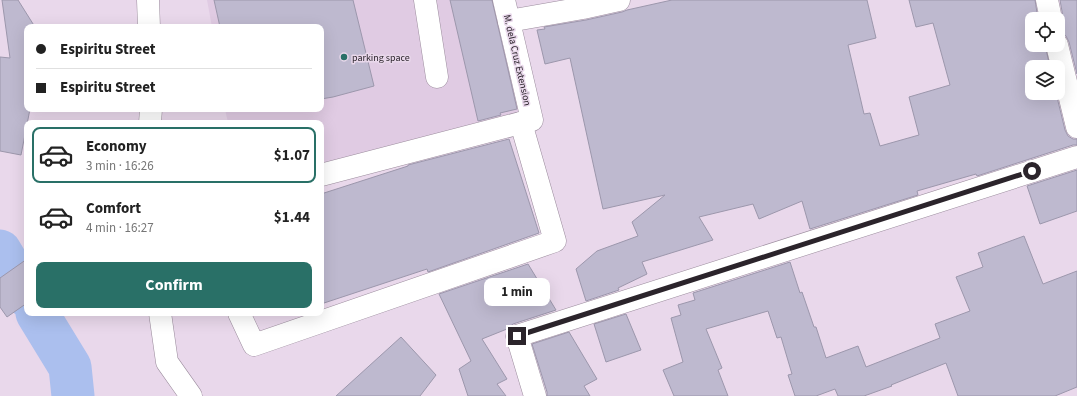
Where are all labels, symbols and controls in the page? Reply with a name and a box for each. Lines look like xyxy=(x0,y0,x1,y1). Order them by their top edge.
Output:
map controls xyxy=(1025,12,1065,100)
button: locate xyxy=(1025,12,1065,52)
street label: M. dela Cruz Extension xyxy=(500,13,534,107)
text: Espiritu Street xyxy=(60,39,156,60)
place label: parking space xyxy=(352,51,410,65)
marker: parking space xyxy=(339,52,349,62)
button: layers xyxy=(1025,60,1065,100)
text: Espiritu Street xyxy=(60,77,156,98)
text: Economy xyxy=(86,136,147,157)
icon: car xyxy=(38,137,74,173)
text: $1.07 xyxy=(274,145,310,166)
text: 3 min · 16:26 xyxy=(86,157,154,175)
route start xyxy=(1023,162,1041,180)
text: Comfort xyxy=(86,198,141,219)
icon: car xyxy=(38,199,74,235)
text: $1.44 xyxy=(274,207,310,228)
text: 4 min · 16:27 xyxy=(86,219,154,237)
button: Confirm xyxy=(36,262,312,308)
callout: 1 min xyxy=(484,278,550,306)
text: 1 min xyxy=(501,283,533,301)
route end xyxy=(508,327,526,345)

